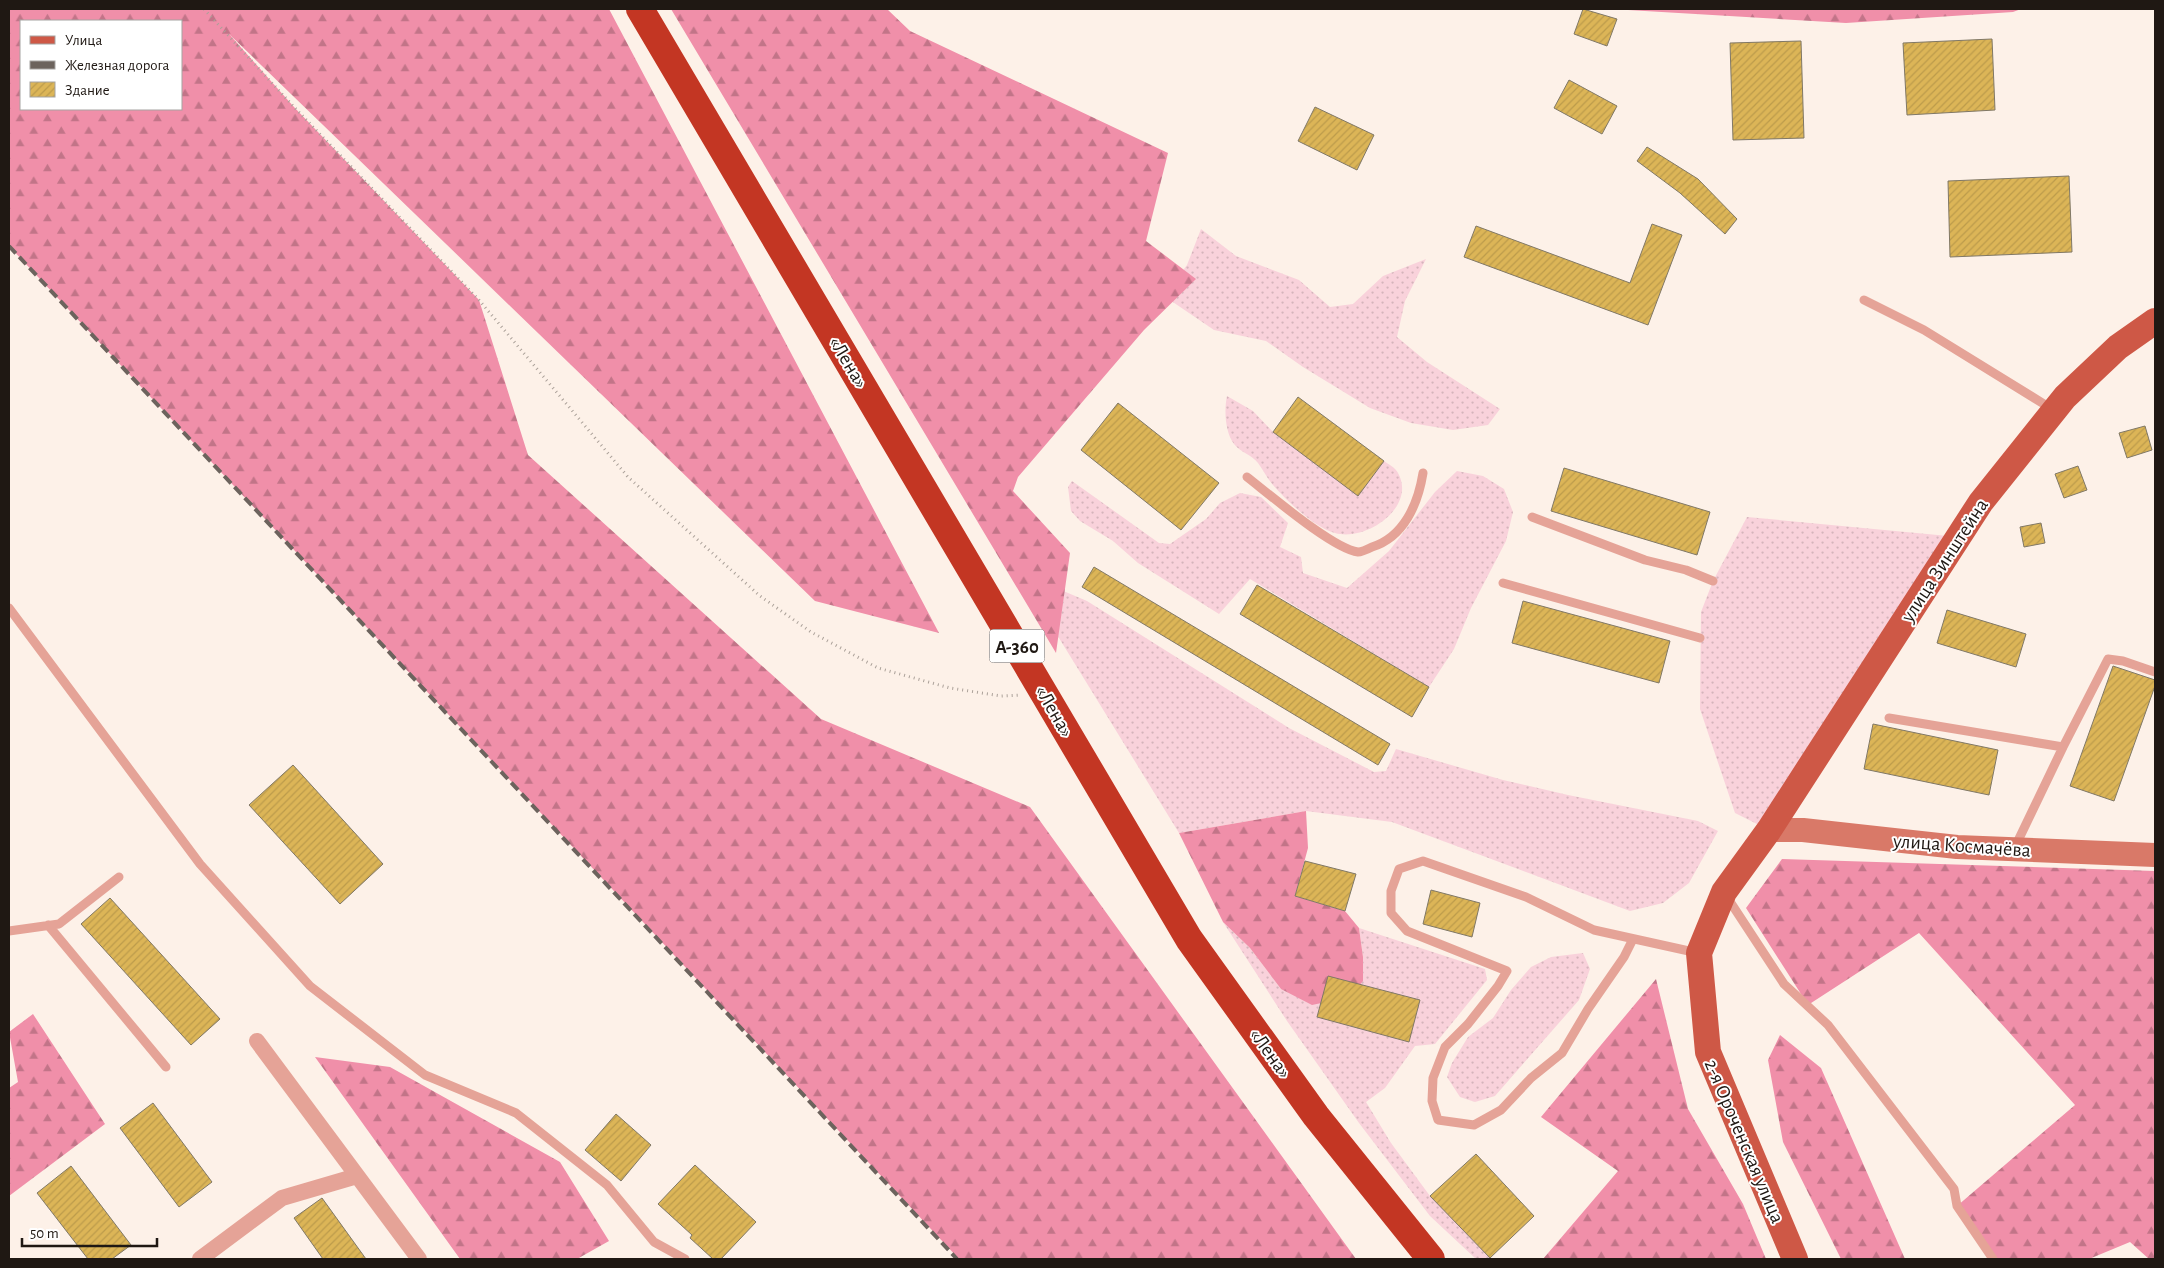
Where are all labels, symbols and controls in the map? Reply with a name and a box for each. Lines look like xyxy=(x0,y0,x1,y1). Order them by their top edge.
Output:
legend xyxy=(20,20,182,110)
text: Улица xyxy=(65,33,102,48)
text: Железная дорога xyxy=(65,58,170,73)
text: Здание xyxy=(65,83,110,98)
street label: «Лена» xyxy=(825,333,871,392)
street label: улица Зинштейна xyxy=(1897,495,1992,627)
road number: А-360 xyxy=(990,630,1044,662)
street label: «Лена» xyxy=(1031,682,1077,741)
street label: улица Космачёва xyxy=(1891,831,2031,861)
street label: «Лена» xyxy=(1246,1025,1295,1082)
street label: 2-я Ороченская улица xyxy=(1700,1057,1788,1226)
scale bar xyxy=(22,1216,158,1248)
text: 50 m xyxy=(30,1226,59,1241)

